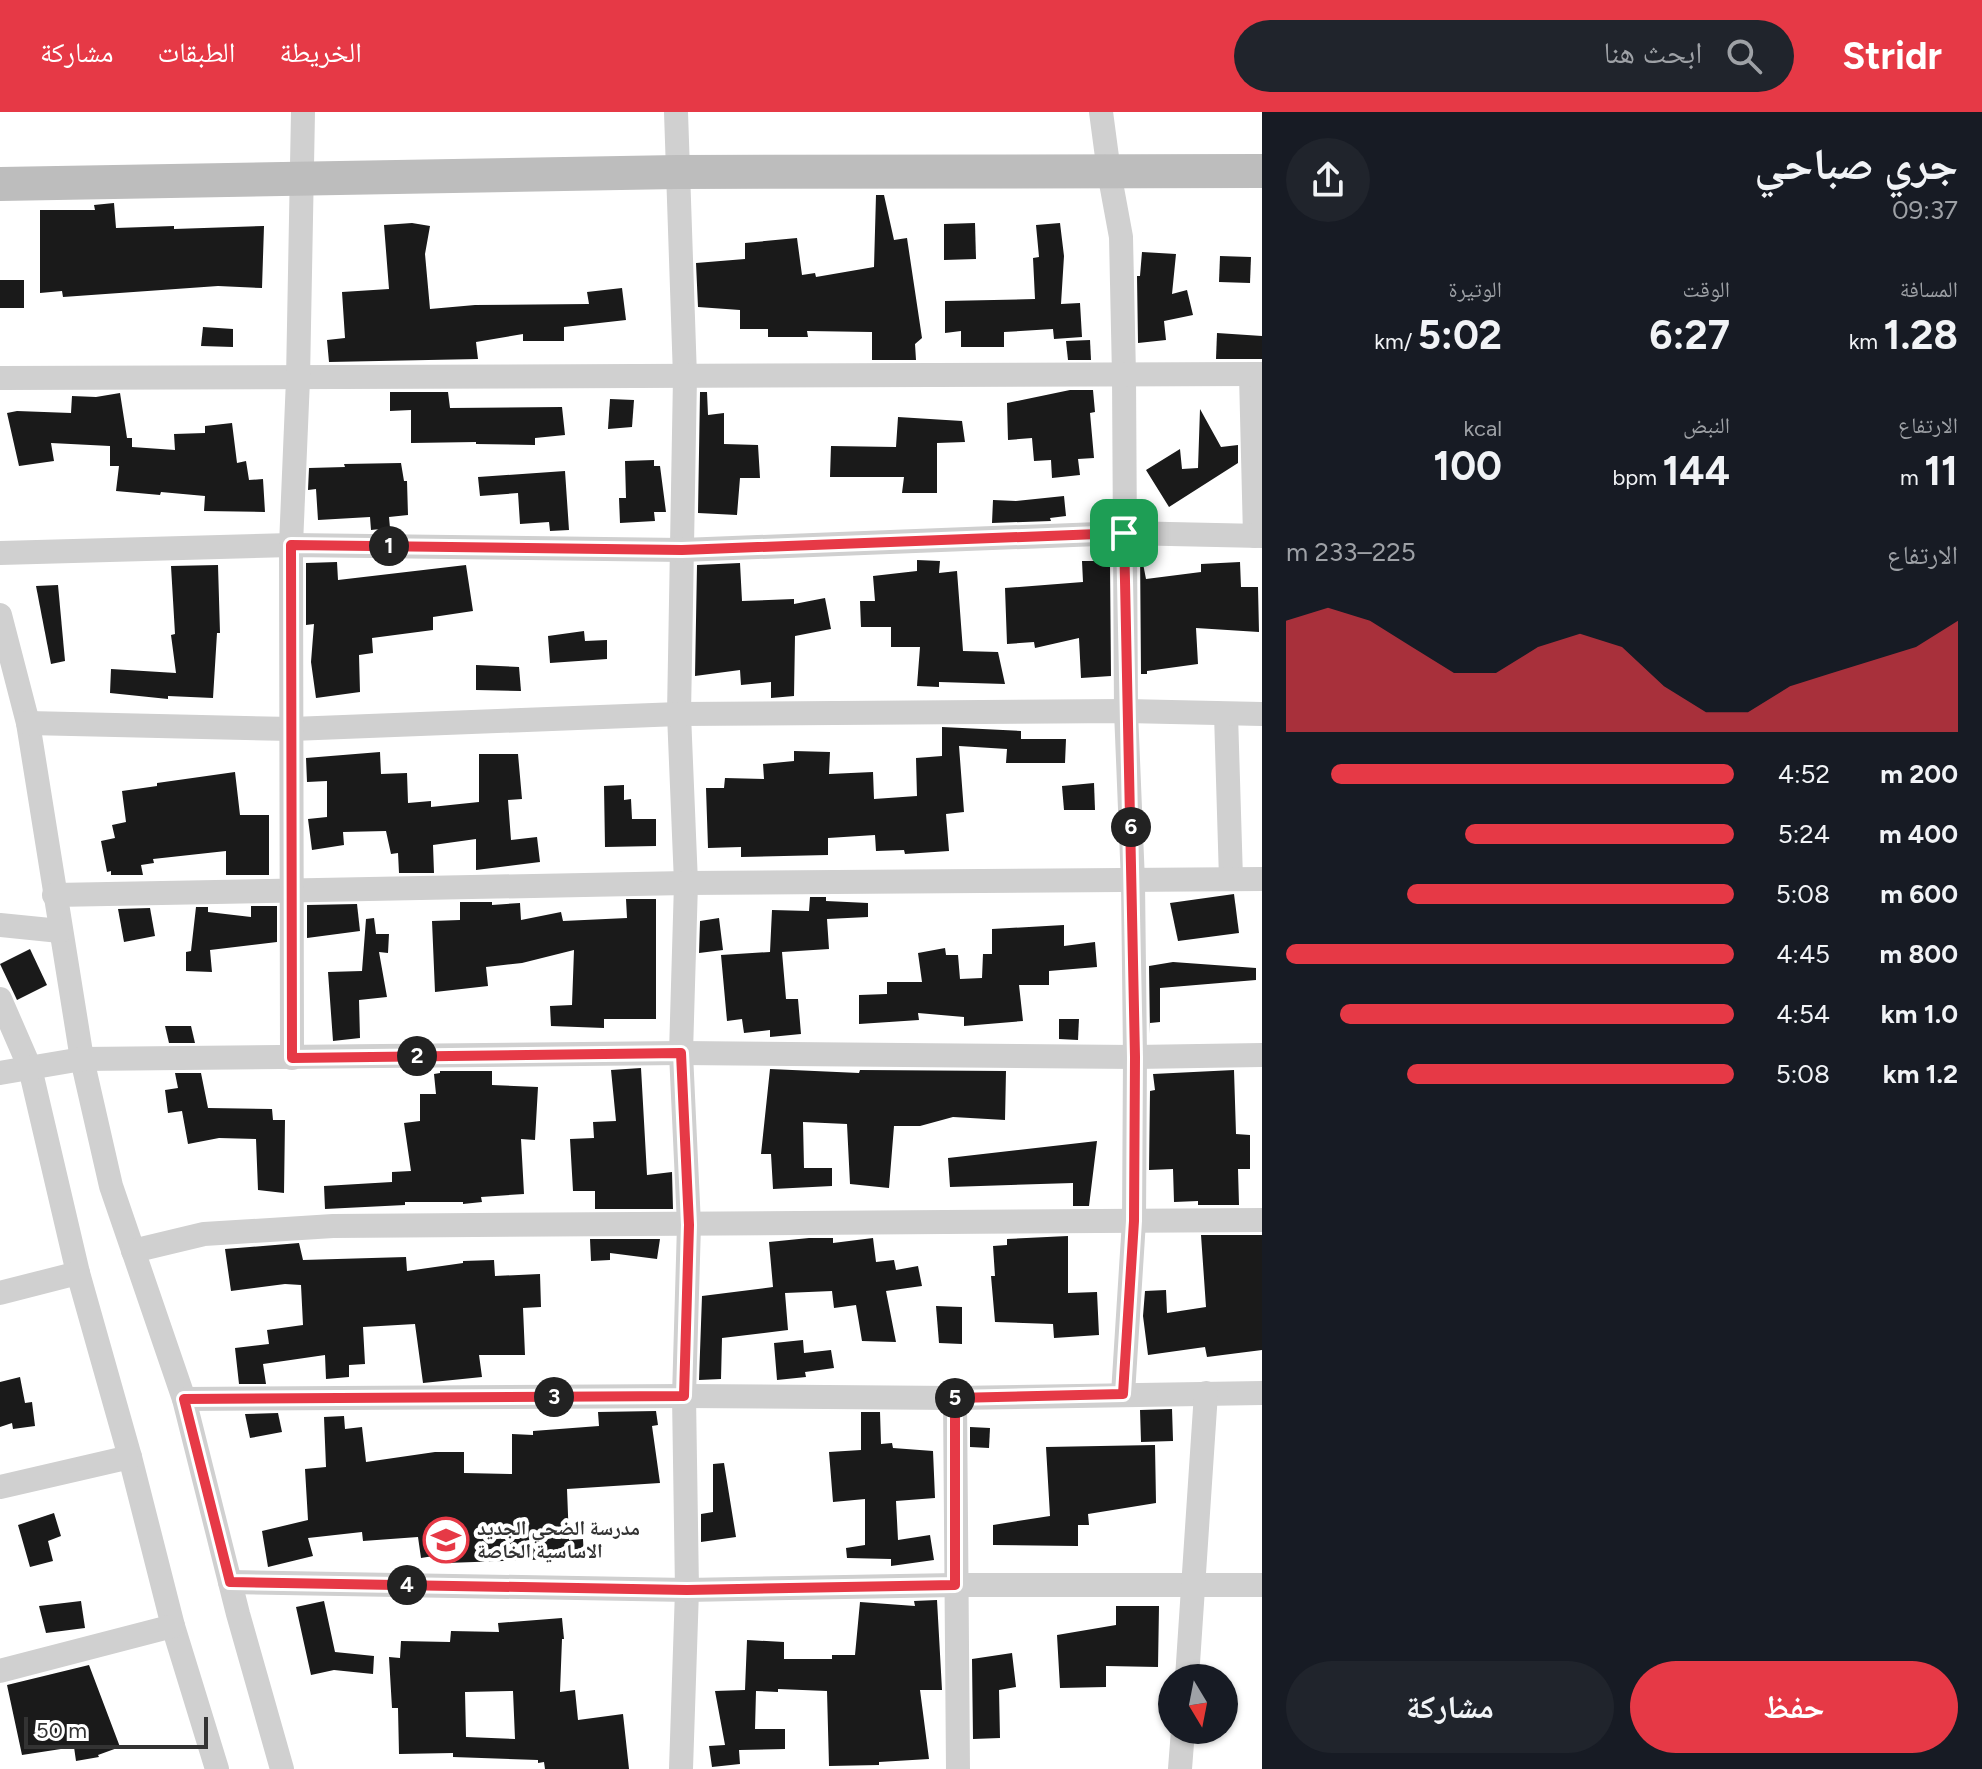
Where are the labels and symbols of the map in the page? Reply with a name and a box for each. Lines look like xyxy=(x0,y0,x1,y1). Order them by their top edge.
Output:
pin xyxy=(1090,499,1158,567)
pin: 1 xyxy=(369,526,409,566)
pin: 6 xyxy=(1111,807,1151,847)
pin: 2 xyxy=(397,1036,437,1076)
pin: 3 xyxy=(534,1377,574,1417)
pin: 5 xyxy=(935,1378,975,1418)
school or university icon: مدرسة الضحي الجديد الاساسية الخاصة xyxy=(422,1516,470,1564)
place label: مدرسة الضحي الجديد الاساسية الخاصة xyxy=(477,1516,640,1563)
pin: 4 xyxy=(387,1565,427,1605)
north arrow xyxy=(1158,1664,1238,1744)
scale bar xyxy=(24,1713,208,1749)

